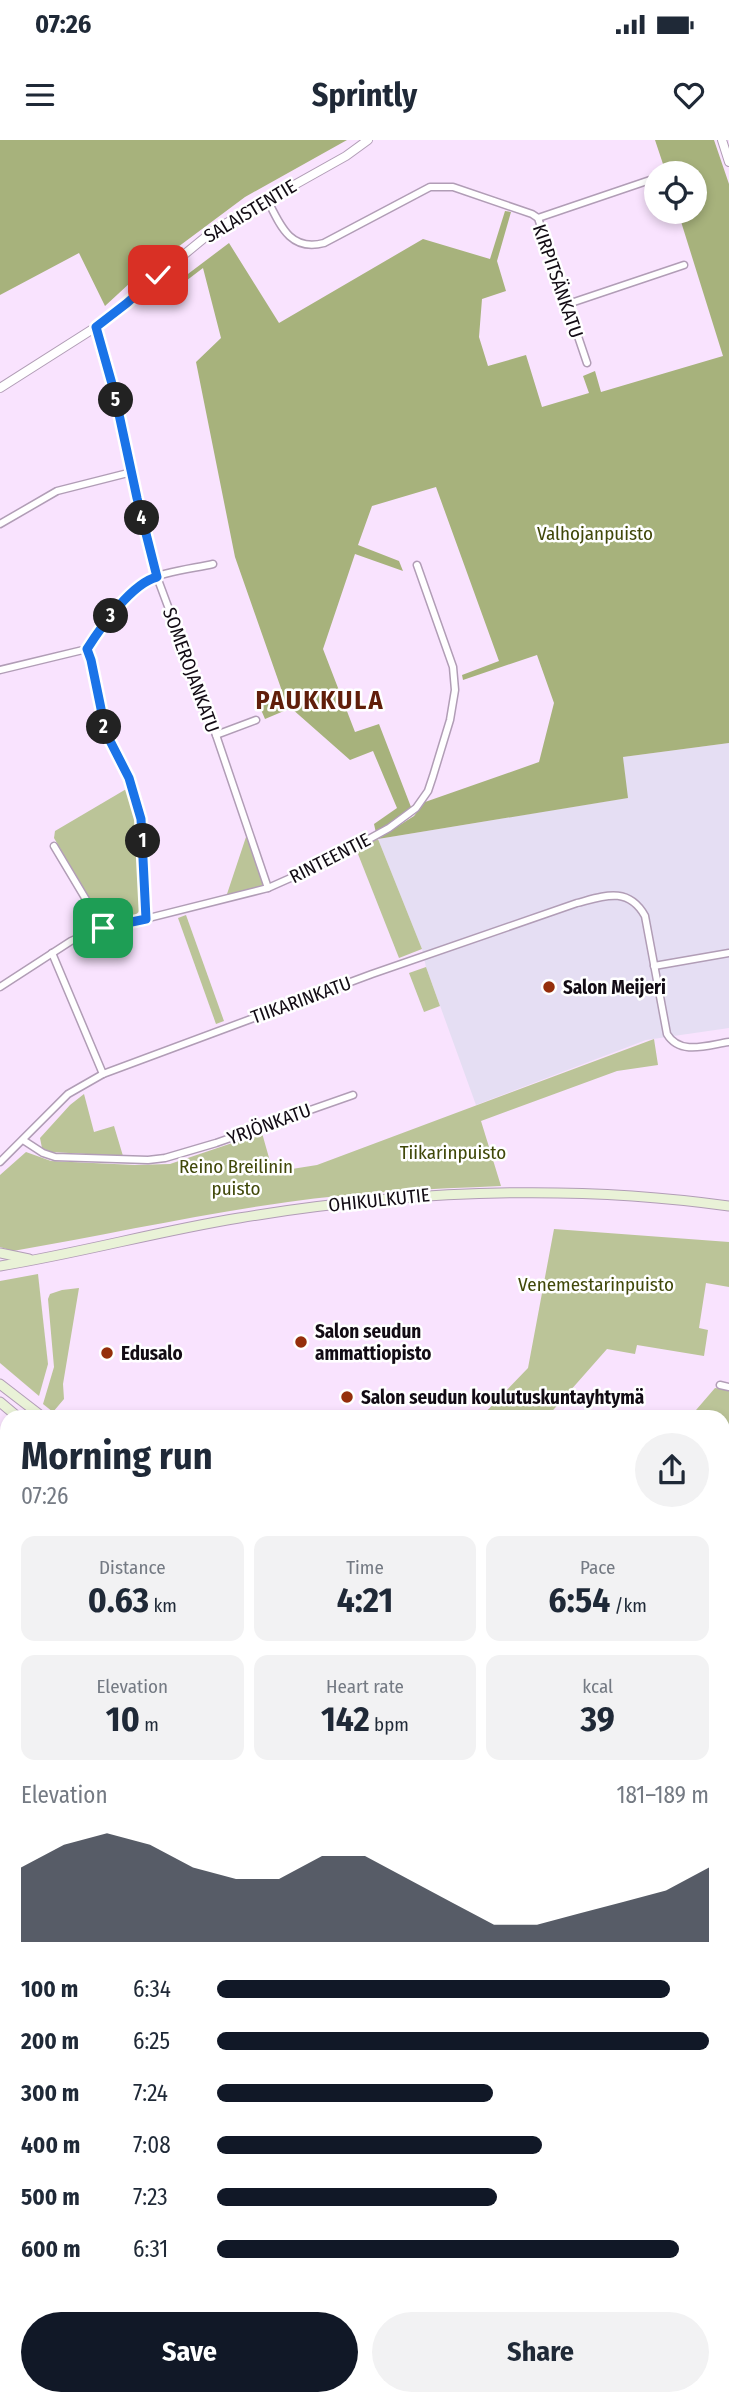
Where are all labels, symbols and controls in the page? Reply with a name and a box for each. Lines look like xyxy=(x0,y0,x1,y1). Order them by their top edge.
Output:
text: 07:26 xyxy=(35,9,91,40)
icon: menu xyxy=(21,76,59,114)
text: Sprintly xyxy=(312,76,417,114)
icon: heart xyxy=(670,76,708,114)
map controls xyxy=(644,161,707,224)
button: locate xyxy=(644,161,707,224)
street label: SALAISTENTIE xyxy=(200,174,300,248)
street label: KIRPITSÄNKATU xyxy=(528,221,588,341)
pin xyxy=(128,245,188,305)
icon: check xyxy=(139,256,177,294)
pin: 5 xyxy=(99,383,134,418)
text: 5 xyxy=(111,388,120,411)
pin: 4 xyxy=(124,500,160,536)
text: 4 xyxy=(137,506,146,529)
park label: Valhojanpuisto xyxy=(537,522,653,545)
pin: 3 xyxy=(94,598,128,634)
text: 3 xyxy=(106,604,115,627)
street label: SOMEROJANKATU xyxy=(158,604,224,736)
district label: PAUKKULA xyxy=(255,685,385,716)
pin: 2 xyxy=(86,710,122,744)
text: 2 xyxy=(99,715,108,738)
pin: 1 xyxy=(125,824,160,858)
street label: RINTEENTIE xyxy=(286,828,374,888)
text: 1 xyxy=(138,829,147,852)
pin xyxy=(73,898,133,958)
icon: arrive xyxy=(84,909,122,947)
street label: TIIKARINKATU xyxy=(248,971,354,1029)
place label: Salon Meijeri xyxy=(563,976,666,999)
marker: Salon Meijeri xyxy=(541,979,557,995)
street label: YRJÖNKATU xyxy=(224,1098,314,1150)
park label: Tiikarinpuisto xyxy=(400,1141,506,1164)
park label: Reino Breilinin puisto xyxy=(179,1155,293,1200)
street label: OHIKULKUTIE xyxy=(327,1183,431,1217)
park label: Venemestarinpuisto xyxy=(518,1273,674,1296)
place label: Salon seudun ammattiopisto xyxy=(315,1320,431,1365)
marker: Salon seudun ammattiopisto xyxy=(293,1334,309,1350)
place label: Edusalo xyxy=(121,1342,183,1365)
marker: Edusalo xyxy=(99,1345,115,1361)
place label: Salon seudun koulutuskuntayhtymä xyxy=(361,1386,644,1409)
marker: Salon seudun koulutuskuntayhtymä xyxy=(339,1389,355,1405)
text: Morning run xyxy=(21,1433,213,1479)
button: share xyxy=(635,1433,709,1507)
text: 07:26 xyxy=(21,1482,68,1510)
text: Distance xyxy=(99,1556,166,1579)
text: Time xyxy=(346,1556,384,1579)
text: Pace xyxy=(580,1556,615,1579)
text: 0.63 xyxy=(88,1579,149,1621)
text: 4:21 xyxy=(337,1579,393,1621)
text: 6:54 xyxy=(548,1579,610,1621)
text: km xyxy=(149,1594,177,1617)
text: /km xyxy=(610,1594,647,1617)
text: Elevation xyxy=(97,1675,168,1698)
text: Heart rate xyxy=(326,1675,404,1698)
text: kcal xyxy=(582,1675,613,1698)
text: 10 xyxy=(106,1698,140,1740)
text: 142 xyxy=(321,1698,370,1740)
text: 39 xyxy=(580,1698,615,1740)
text: m xyxy=(140,1713,159,1736)
text: bpm xyxy=(370,1713,409,1736)
text: Elevation xyxy=(21,1781,108,1809)
text: 181–189 m xyxy=(616,1781,709,1809)
text: 100 m xyxy=(21,1975,78,2003)
text: 6:34 xyxy=(133,1975,171,2003)
text: 200 m xyxy=(21,2027,79,2055)
text: 6:25 xyxy=(133,2027,170,2055)
text: 300 m xyxy=(21,2079,79,2107)
text: 7:24 xyxy=(133,2079,168,2107)
text: 400 m xyxy=(21,2131,80,2159)
text: 7:08 xyxy=(133,2131,171,2159)
text: 500 m xyxy=(21,2183,80,2211)
text: 7:23 xyxy=(133,2183,168,2211)
text: 600 m xyxy=(21,2235,80,2263)
text: 6:31 xyxy=(133,2235,168,2263)
button: Save xyxy=(21,2312,358,2392)
button: Share xyxy=(372,2312,709,2392)

